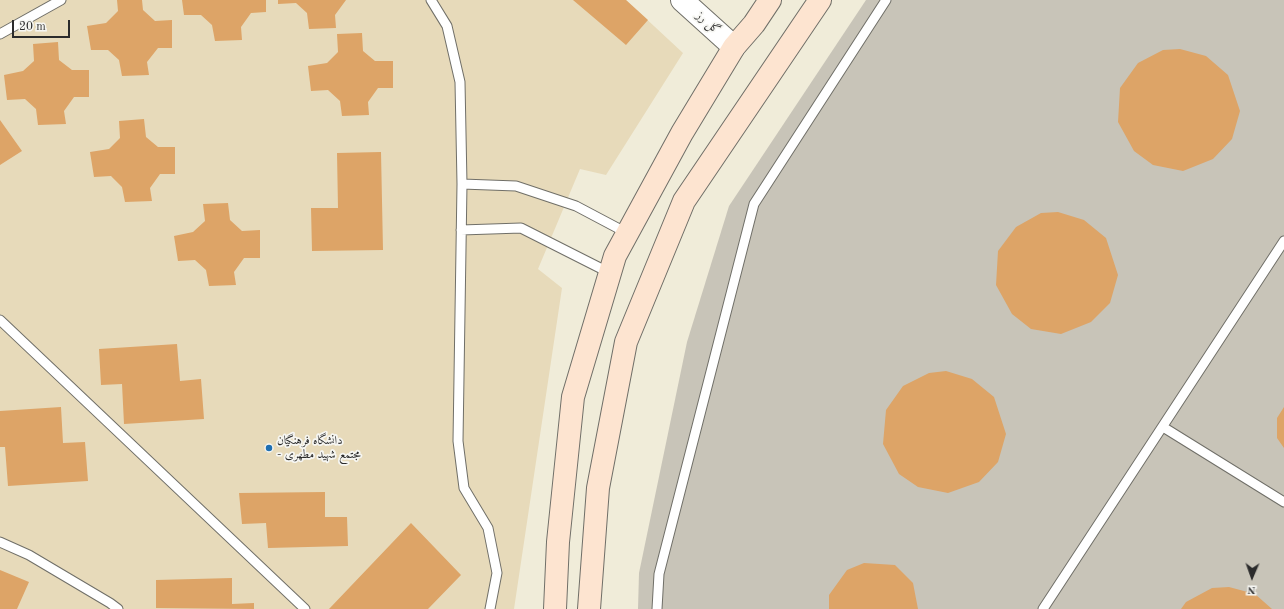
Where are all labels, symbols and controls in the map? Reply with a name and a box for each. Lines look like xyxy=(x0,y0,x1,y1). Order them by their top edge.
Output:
street label: گل رز xyxy=(693,9,723,37)
scale bar xyxy=(14,12,72,38)
text: 20 m xyxy=(19,21,46,33)
place label: دانشگاه فرهنگیان - مجتمع شهید مطهری xyxy=(277,434,361,462)
marker: دانشگاه فرهنگیان - مجتمع شهید مطهری xyxy=(264,443,274,453)
north arrow xyxy=(1232,557,1272,597)
text: N xyxy=(1247,584,1256,595)

